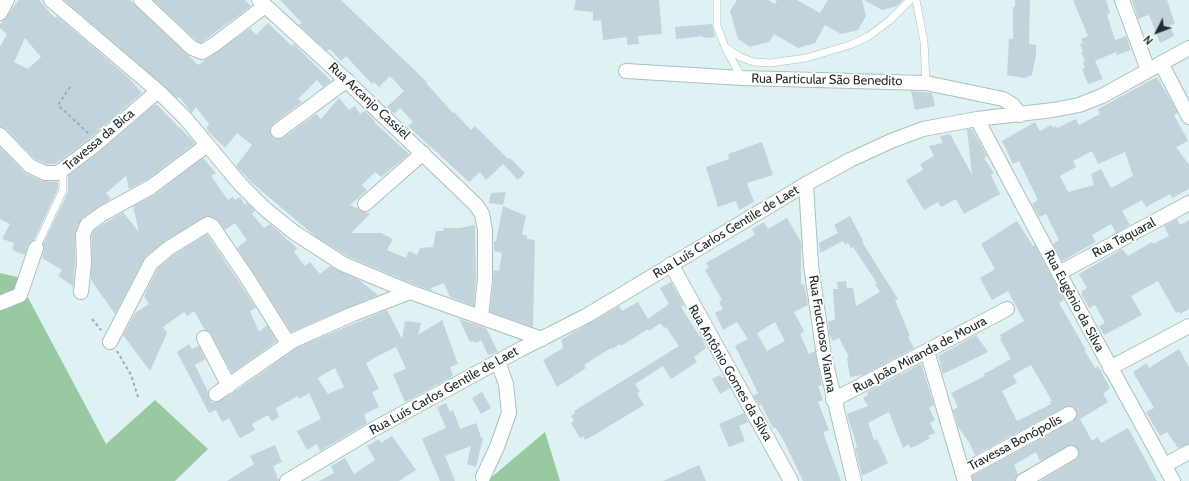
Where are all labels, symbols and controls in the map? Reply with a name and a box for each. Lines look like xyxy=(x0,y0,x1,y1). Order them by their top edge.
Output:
north arrow xyxy=(1137,12,1177,52)
text: N xyxy=(1140,32,1156,48)
street label: Rua Arcanjo Cassiel xyxy=(325,59,413,143)
street label: Rua Particular São Benedito xyxy=(751,71,903,89)
street label: Travessa da Bica xyxy=(60,106,138,174)
street label: Rua Luís Carlos Gentile de Laet xyxy=(650,182,802,282)
street label: Rua Taquaral xyxy=(1090,215,1158,261)
street label: Rua Eugênio da Silva xyxy=(1041,248,1107,354)
street label: Rua Fructuoso Vianna xyxy=(805,274,839,394)
street label: Rua Antônio Gomes da Silva xyxy=(685,302,775,444)
street label: Rua João Miranda de Moura xyxy=(851,313,989,397)
street label: Rua Luís Carlos Gentile de Laet xyxy=(367,344,521,438)
street label: Travessa Bonópolis xyxy=(966,412,1064,474)

